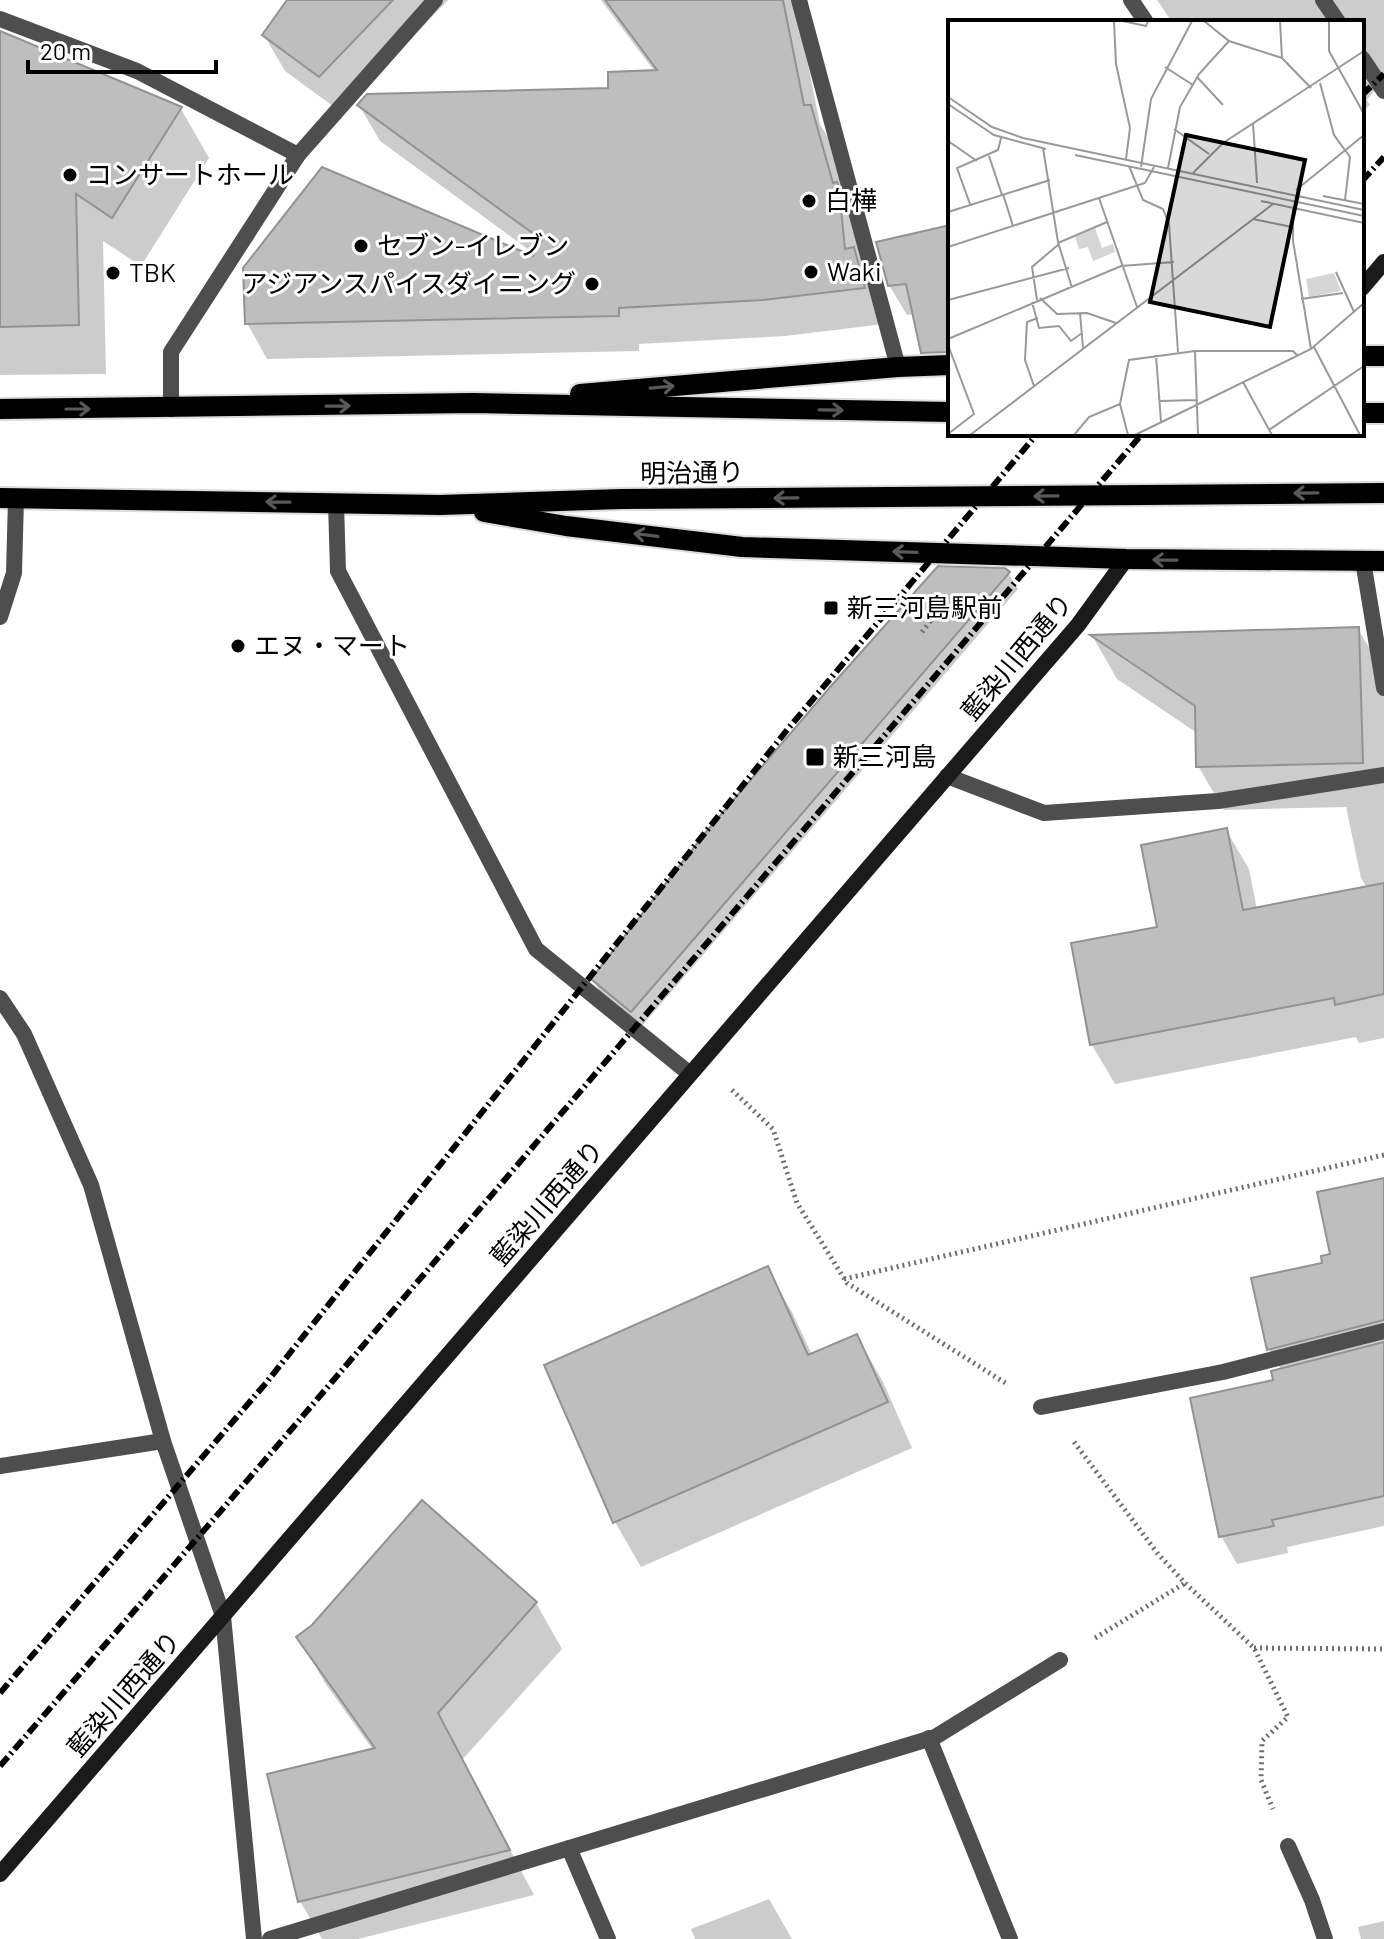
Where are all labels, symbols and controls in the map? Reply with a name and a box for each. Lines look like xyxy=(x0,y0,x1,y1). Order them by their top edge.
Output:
inset map xyxy=(948,20,1364,436)
scale bar xyxy=(28,24,216,74)
text: 20 m xyxy=(40,36,91,65)
place label: コンサートホール xyxy=(86,158,294,189)
marker: コンサートホール xyxy=(61,166,79,184)
place label: 白樺 xyxy=(825,184,877,215)
marker: 白樺 xyxy=(800,192,818,210)
place label: セブン-イレブン xyxy=(377,229,569,260)
marker: セブン-イレブン xyxy=(352,237,370,255)
place label: Waki xyxy=(827,255,882,286)
place label: TBK xyxy=(129,256,176,287)
marker: Waki xyxy=(802,263,820,281)
marker: TBK xyxy=(104,264,122,282)
place label: アジアンスパイスダイニング xyxy=(241,267,576,298)
marker: アジアンスパイスダイニング xyxy=(583,275,601,293)
one-way arrow xyxy=(648,379,675,394)
one-way arrow xyxy=(324,398,351,414)
one-way arrow xyxy=(64,401,91,417)
one-way arrow xyxy=(817,402,844,418)
street label: 明治通り xyxy=(640,455,744,488)
one-way arrow xyxy=(1293,486,1320,501)
one-way arrow xyxy=(1033,488,1060,504)
one-way arrow xyxy=(773,490,800,506)
one-way arrow xyxy=(265,495,292,510)
one-way arrow xyxy=(633,528,660,543)
one-way arrow xyxy=(892,544,919,559)
one-way arrow xyxy=(1152,552,1179,568)
street label: 藍染川西通り xyxy=(954,586,1078,726)
place label: 新三河島駅前 xyxy=(847,591,1003,622)
marker: 新三河島駅前 xyxy=(822,599,840,617)
place label: エヌ・マート xyxy=(254,629,410,660)
marker: エヌ・マート xyxy=(229,637,247,655)
place label: 新三河島 xyxy=(833,740,937,771)
marker: 新三河島 xyxy=(804,746,826,768)
street label: 藍染川西通り xyxy=(483,1133,609,1271)
street label: 藍染川西通り xyxy=(60,1624,186,1762)

